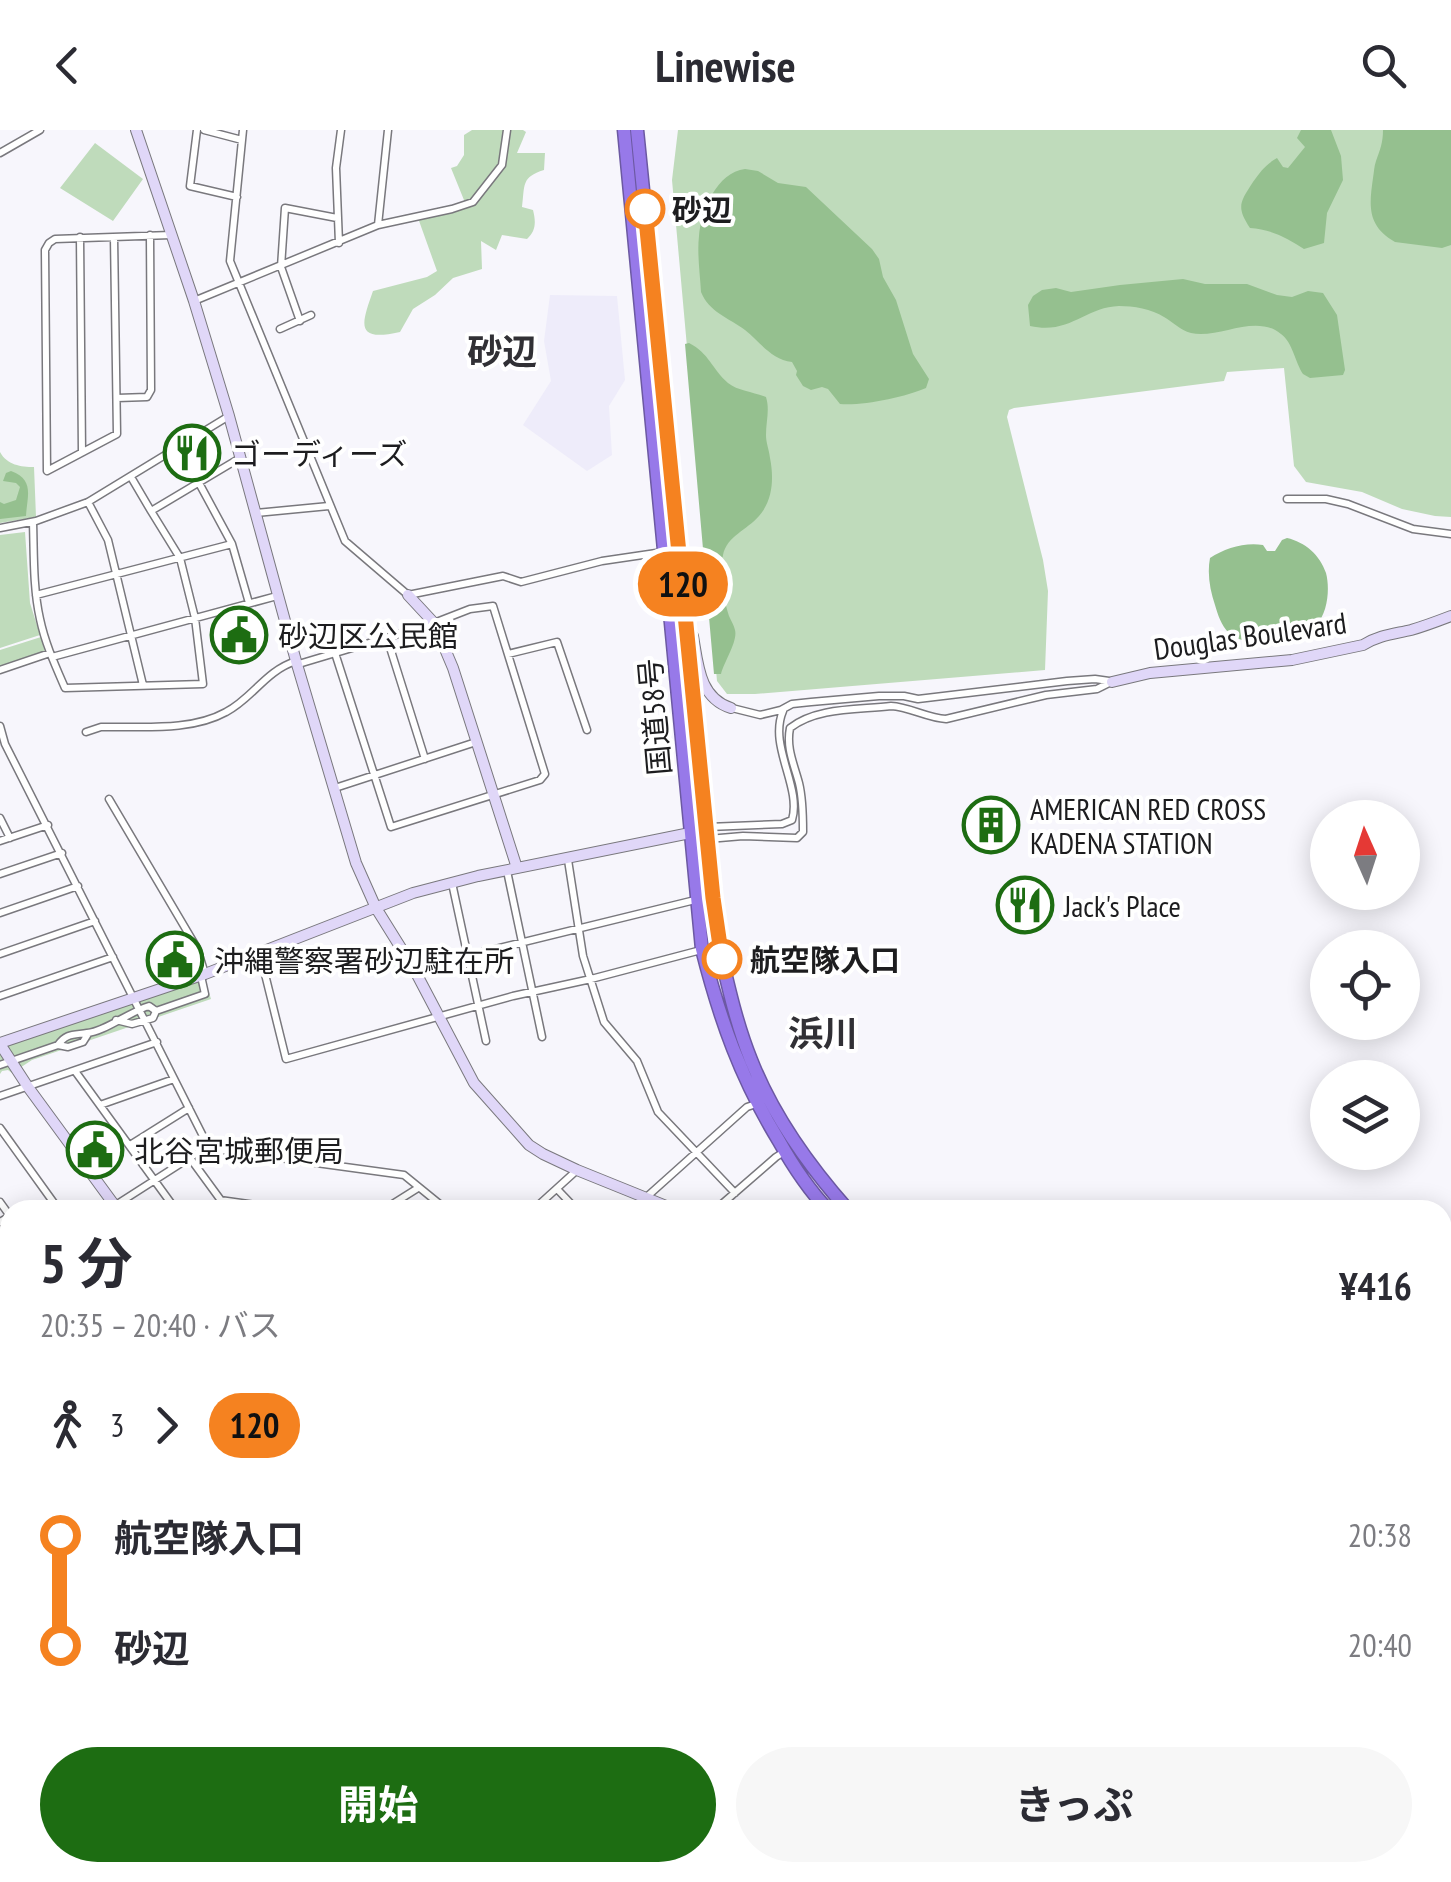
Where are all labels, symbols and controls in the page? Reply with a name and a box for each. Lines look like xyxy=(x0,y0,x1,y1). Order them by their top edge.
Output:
text: Linewise xyxy=(655,36,796,94)
icon: back xyxy=(40,38,95,93)
icon: search xyxy=(1356,38,1411,93)
marker: 砂辺 xyxy=(626,190,664,228)
place label: 砂辺 xyxy=(672,190,732,229)
district label: 砂辺 xyxy=(467,328,537,374)
restaurant icon: ゴーディーズ xyxy=(162,423,222,483)
place label: ゴーディーズ xyxy=(231,434,407,473)
line badge: 120 xyxy=(626,552,740,616)
text: 120 xyxy=(658,561,708,607)
street label: Douglas Boulevard xyxy=(1151,602,1349,668)
public building icon: 砂辺区公民館 xyxy=(209,605,269,665)
place label: 砂辺区公民館 xyxy=(278,616,458,655)
street label: 国道58号 xyxy=(629,657,679,777)
place label: AMERICAN RED CROSS KADENA STATION xyxy=(1030,789,1266,862)
building icon: AMERICAN RED CROSS KADENA STATION xyxy=(961,795,1021,855)
north arrow xyxy=(1310,800,1420,910)
map controls xyxy=(1310,800,1420,1170)
restaurant icon: Jack's Place xyxy=(995,875,1055,935)
place label: Jack's Place xyxy=(1063,886,1181,925)
public building icon: 沖縄警察署砂辺駐在所 xyxy=(145,930,205,990)
button: locate xyxy=(1310,930,1420,1040)
marker: 航空隊入口 xyxy=(703,940,741,978)
place label: 航空隊入口 xyxy=(750,940,900,979)
place label: 沖縄警察署砂辺駐在所 xyxy=(214,941,514,980)
district label: 浜川 xyxy=(788,1010,858,1056)
button: layers xyxy=(1310,1060,1420,1170)
public building icon: 北谷宮城郵便局 xyxy=(65,1120,125,1180)
place label: 北谷宮城郵便局 xyxy=(134,1131,344,1170)
text: 5 分 xyxy=(40,1227,133,1298)
text: ¥416 xyxy=(1339,1261,1412,1310)
text: 20:35 – 20:40 · バス xyxy=(40,1304,281,1346)
icon: walk xyxy=(40,1398,95,1453)
icon: forward xyxy=(139,1398,194,1453)
text: 120 xyxy=(229,1402,280,1448)
text: 3 xyxy=(110,1404,124,1446)
text: 航空隊入口 xyxy=(114,1513,304,1562)
text: 20:38 xyxy=(1348,1514,1412,1556)
text: 砂辺 xyxy=(114,1623,190,1672)
text: 20:40 xyxy=(1348,1624,1412,1666)
button: 開始 xyxy=(40,1747,716,1862)
button: きっぷ xyxy=(736,1747,1412,1862)

